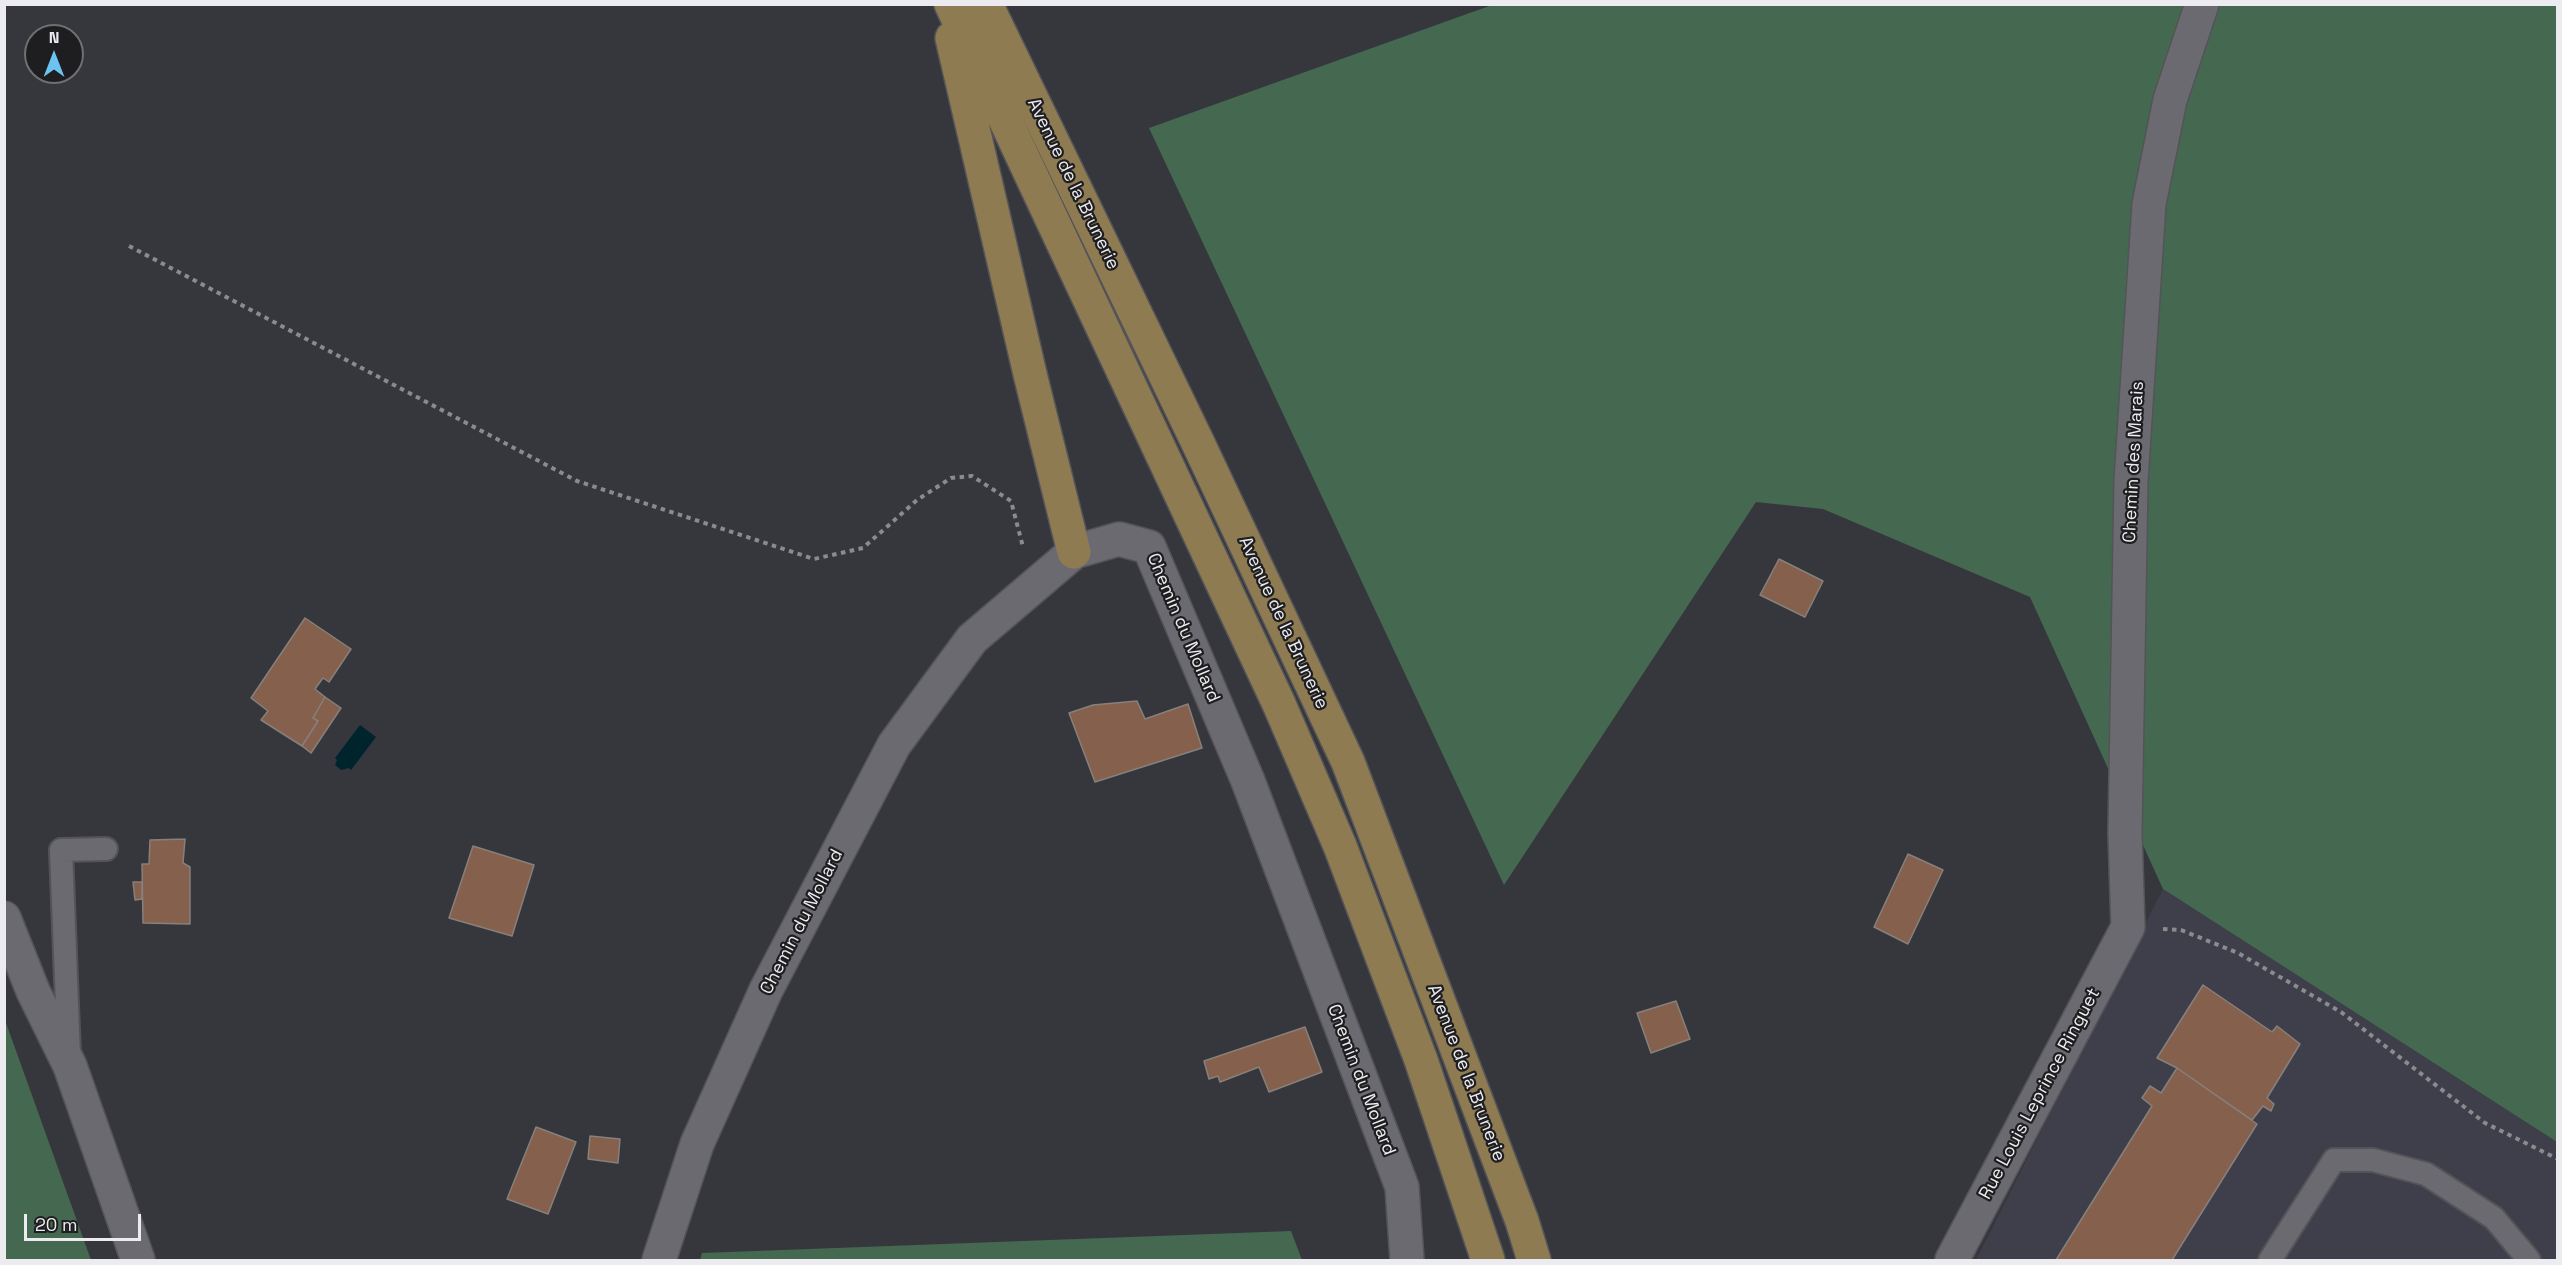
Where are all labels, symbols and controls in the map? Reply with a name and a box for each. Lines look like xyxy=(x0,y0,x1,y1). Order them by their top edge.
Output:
north arrow xyxy=(24,24,84,84)
text: N xyxy=(49,27,59,48)
street label: Avenue de la Brunerie xyxy=(1022,95,1124,273)
street label: Chemin des Marais xyxy=(2119,381,2149,543)
street label: Avenue de la Brunerie xyxy=(1234,533,1332,713)
street label: Chemin du Mollard xyxy=(1142,550,1224,706)
street label: Chemin du Mollard xyxy=(756,846,848,998)
street label: Avenue de la Brunerie xyxy=(1422,982,1510,1164)
street label: Rue Louis Leprince Ringuet xyxy=(1975,985,2105,1203)
street label: Chemin du Mollard xyxy=(1322,1001,1400,1159)
scale bar xyxy=(27,1202,144,1240)
text: 20 m xyxy=(35,1213,78,1236)

